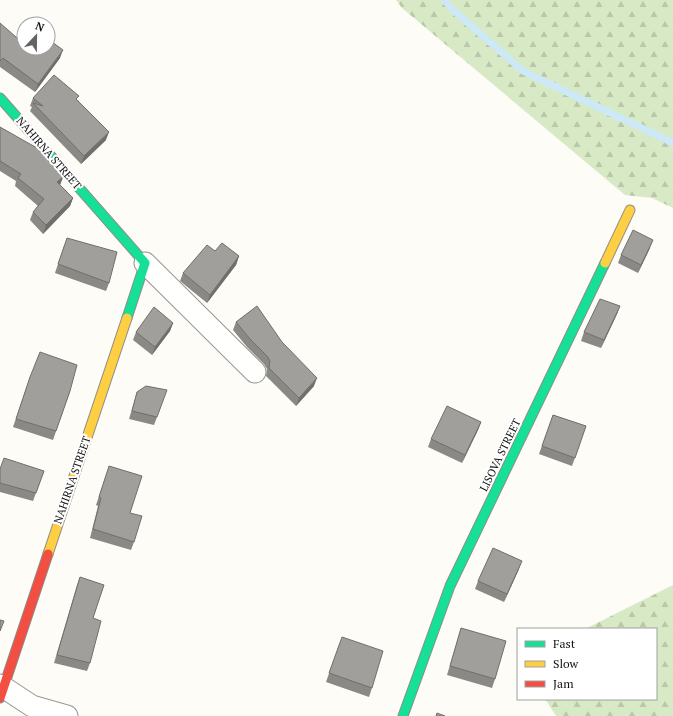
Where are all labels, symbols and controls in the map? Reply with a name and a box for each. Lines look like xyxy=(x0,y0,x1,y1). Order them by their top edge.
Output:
north arrow xyxy=(16,16,56,56)
text: N xyxy=(33,19,47,35)
street label: NAHIRNA STREET xyxy=(14,114,85,192)
street label: LISOVA STREET xyxy=(476,416,524,494)
street label: NAHIRNA STREET xyxy=(50,434,94,526)
legend xyxy=(517,628,657,700)
text: Fast xyxy=(553,636,576,651)
text: Slow xyxy=(553,656,579,671)
text: Jam xyxy=(553,676,574,691)

